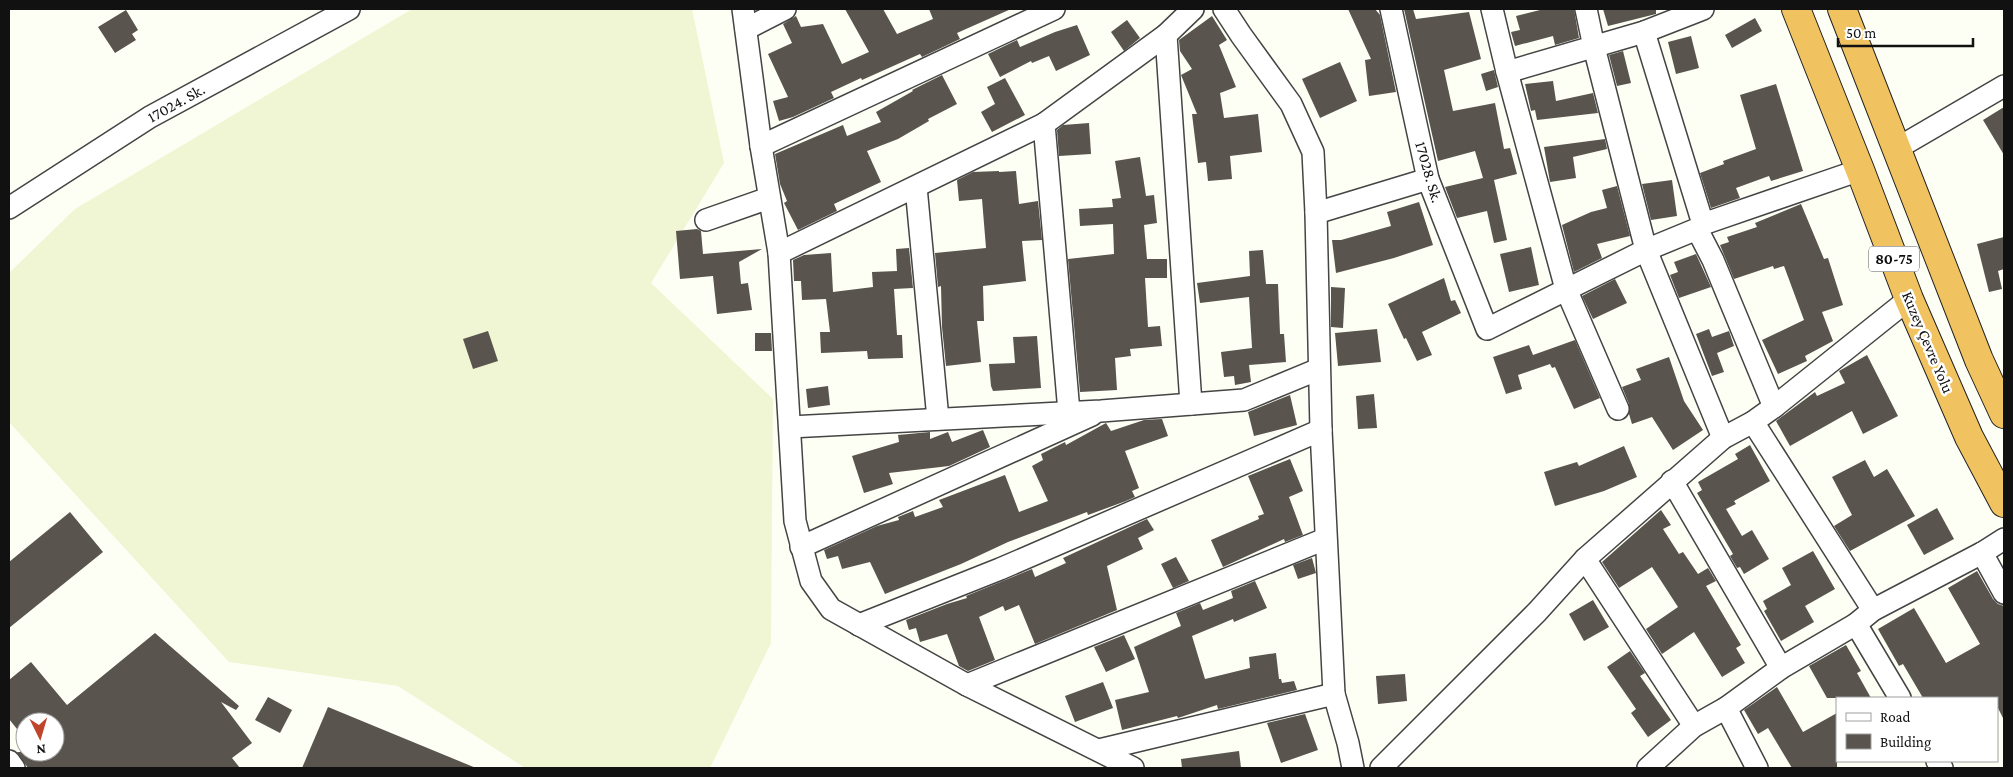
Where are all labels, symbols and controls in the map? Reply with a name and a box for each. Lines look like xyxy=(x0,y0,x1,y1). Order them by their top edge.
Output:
scale bar xyxy=(1838,15,1973,47)
text: 50 m xyxy=(1846,25,1876,41)
street label: 17024. Sk. xyxy=(144,80,208,126)
street label: 17028. Sk. xyxy=(1412,139,1446,205)
road number: 80-75 xyxy=(1869,246,1919,272)
street label: Kuzey Çevre Yolu xyxy=(1898,289,1957,396)
legend xyxy=(1836,697,1998,762)
text: Road xyxy=(1880,709,1911,725)
north arrow xyxy=(15,712,65,762)
text: Building xyxy=(1880,734,1931,751)
text: N xyxy=(35,742,47,758)

